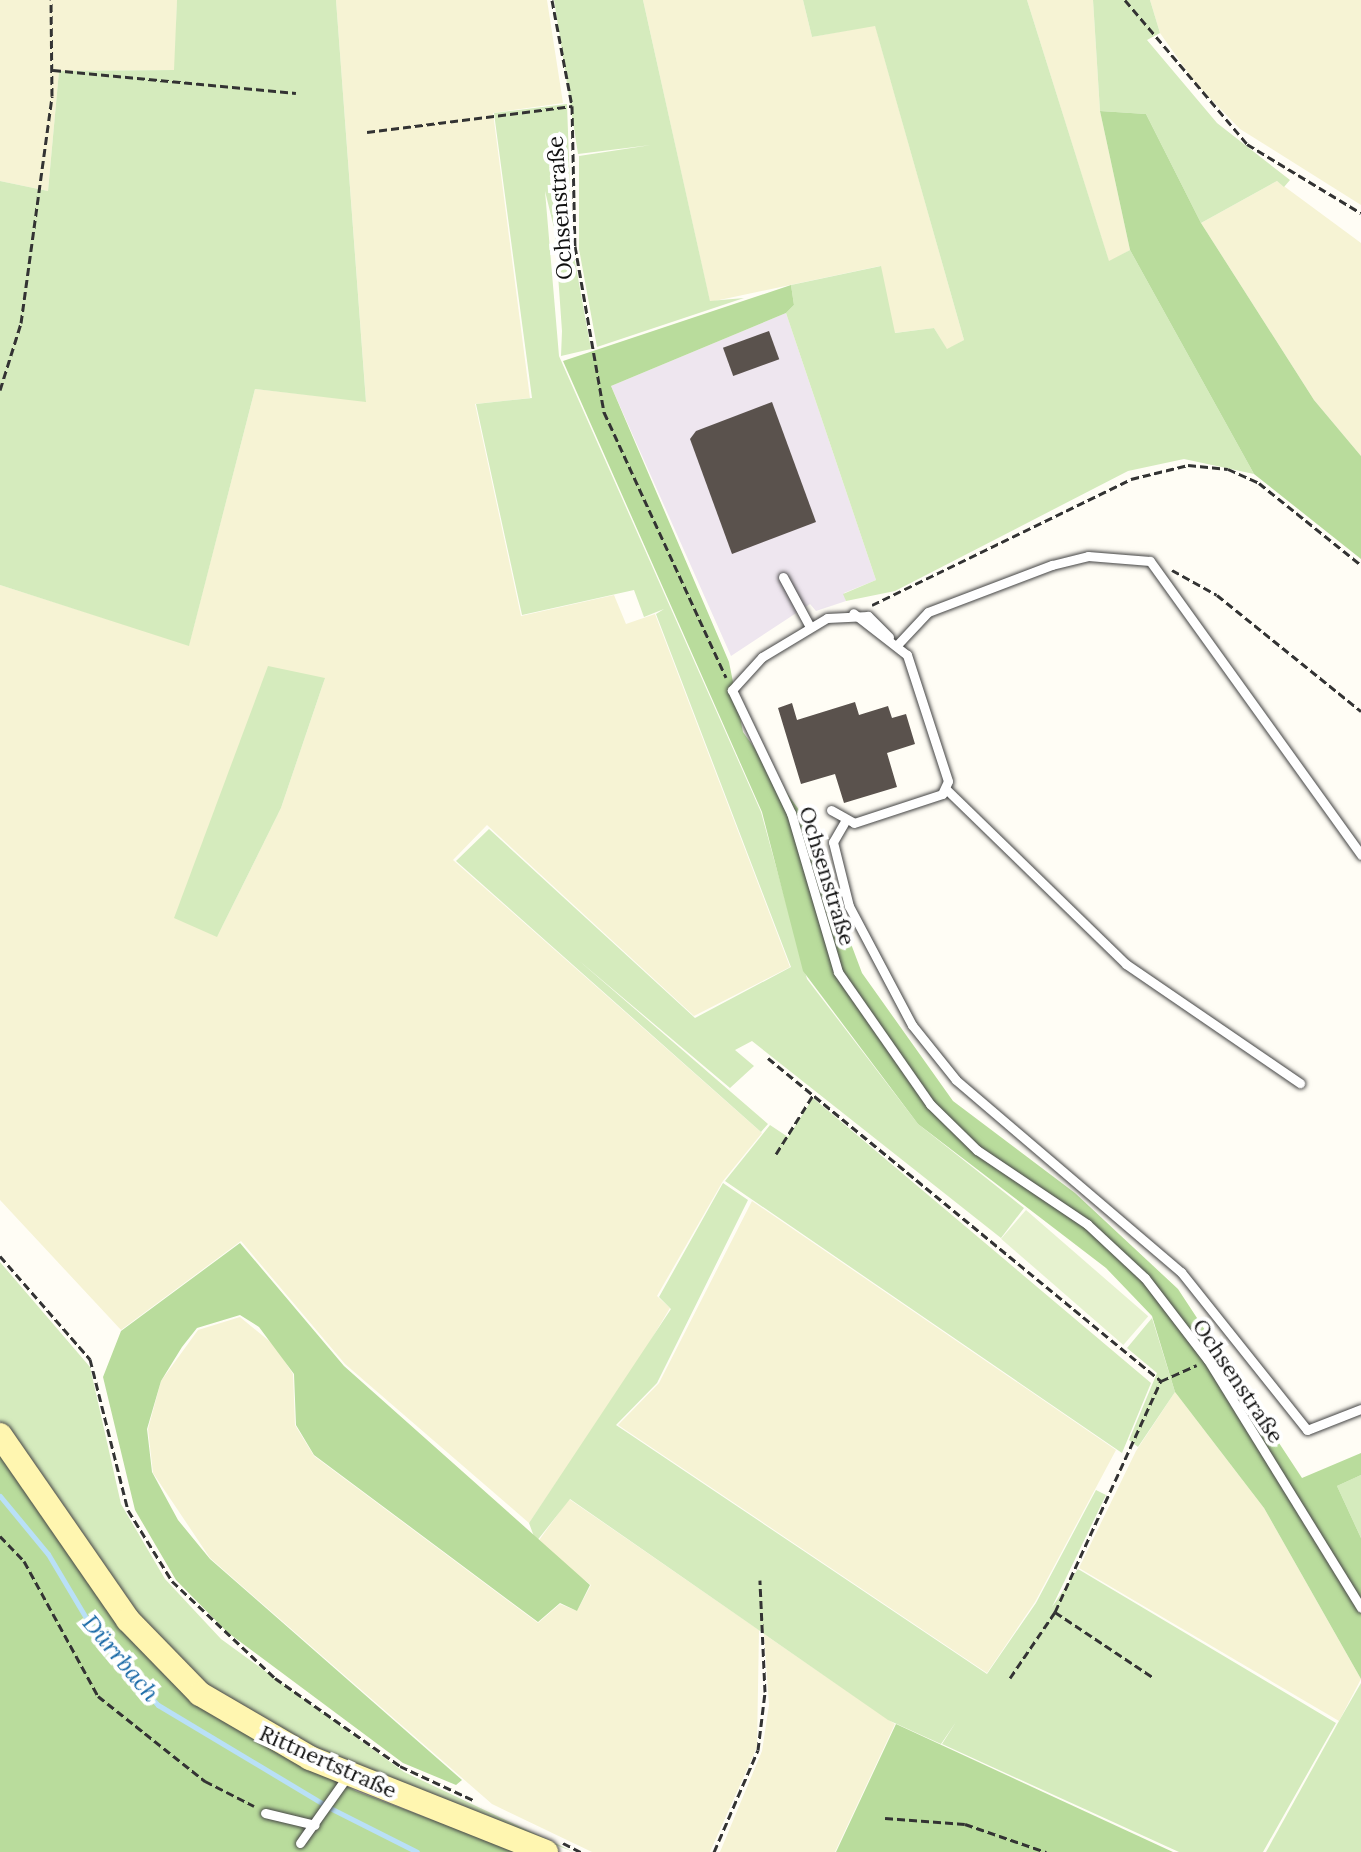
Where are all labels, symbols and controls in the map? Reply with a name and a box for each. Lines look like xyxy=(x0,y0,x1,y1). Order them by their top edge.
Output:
street label: Ochsenstraße xyxy=(542,135,578,281)
street label: Ochsenstraße xyxy=(793,803,861,949)
street label: Ochsenstraße xyxy=(1187,1314,1289,1448)
water label: Dürrbach xyxy=(76,1609,166,1707)
street label: Rittnertstraße xyxy=(255,1720,401,1804)

